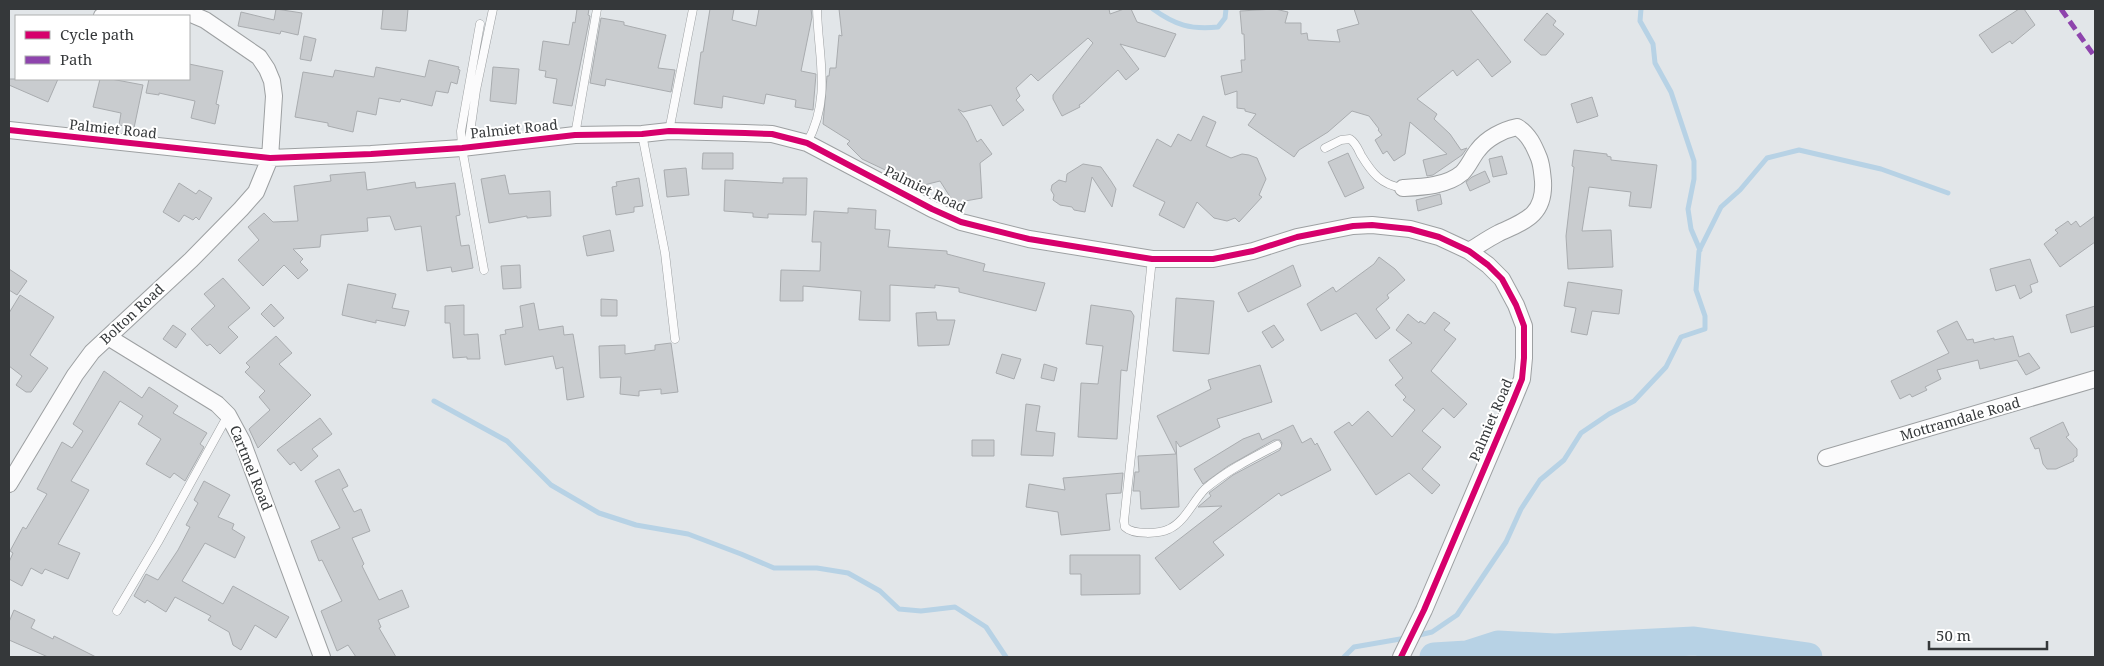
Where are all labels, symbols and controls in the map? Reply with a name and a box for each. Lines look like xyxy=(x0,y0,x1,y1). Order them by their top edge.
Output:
legend xyxy=(15,15,190,80)
text: Cycle path xyxy=(60,24,135,44)
text: Path xyxy=(60,49,93,69)
street label: Palmiet Road xyxy=(68,114,158,143)
street label: Palmiet Road xyxy=(469,114,559,143)
street label: Palmiet Road xyxy=(881,161,969,217)
street label: Bolton Road xyxy=(96,279,168,348)
street label: Palmiet Road xyxy=(1465,375,1517,464)
street label: Mottramdale Road xyxy=(1898,392,2023,445)
street label: Cartmel Road xyxy=(226,422,277,514)
scale bar xyxy=(1929,618,2046,650)
text: 50 m xyxy=(1936,625,1971,645)

